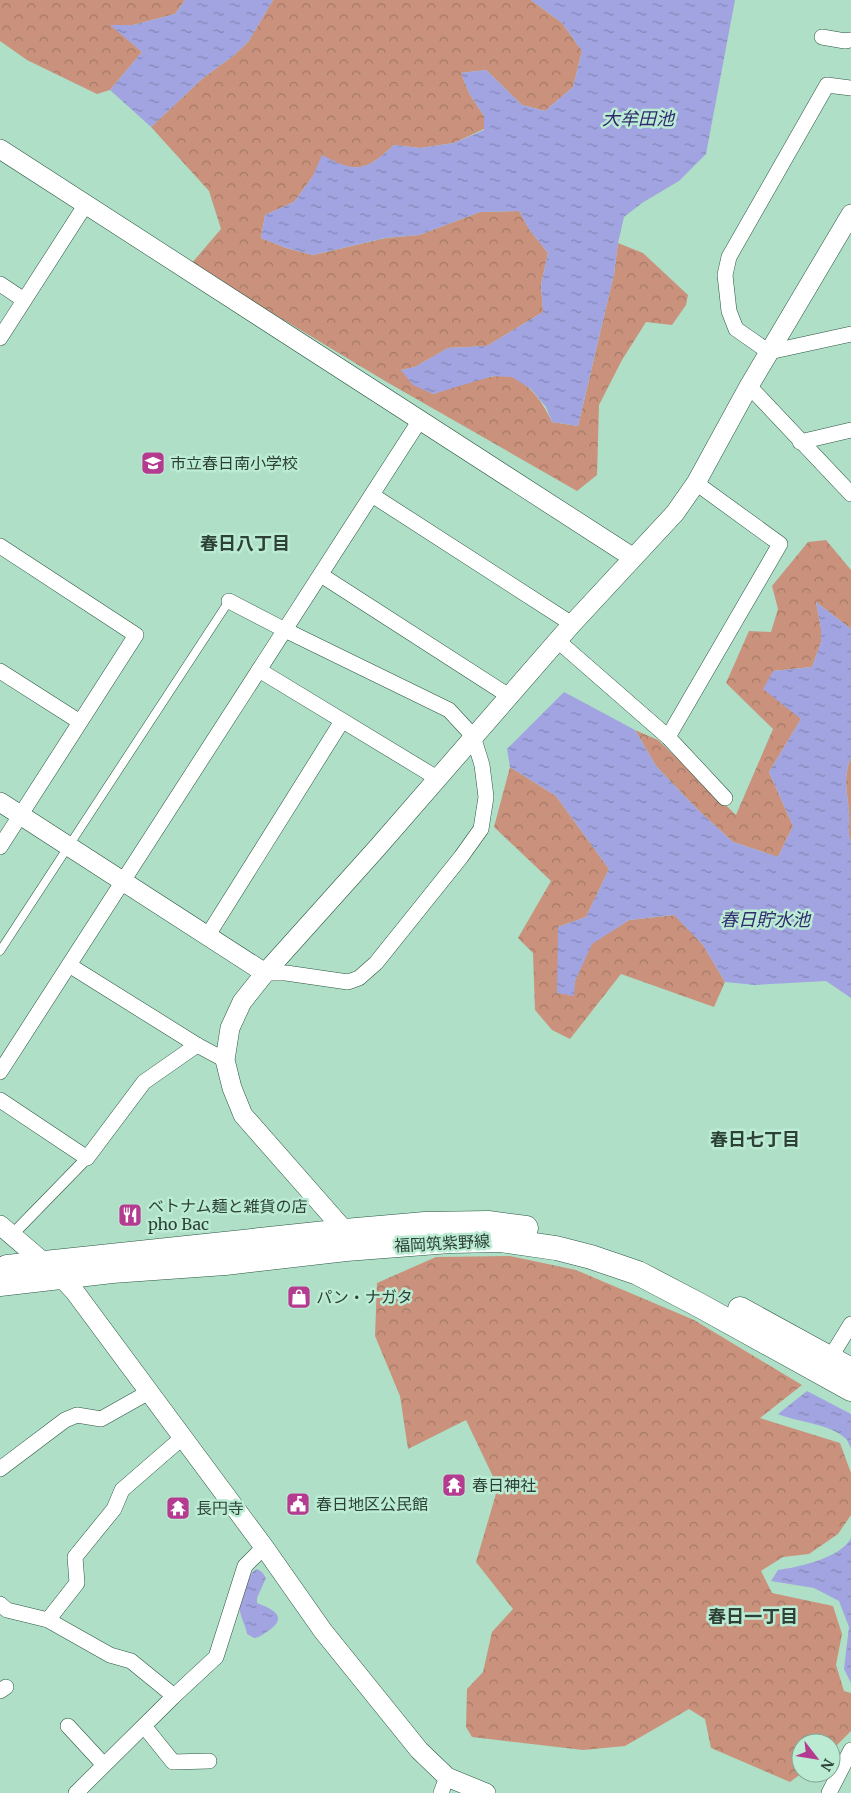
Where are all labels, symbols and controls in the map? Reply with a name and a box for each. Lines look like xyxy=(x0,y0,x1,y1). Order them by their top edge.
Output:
water label: 大牟田池 xyxy=(602,107,676,130)
school or university icon: 市立春日南小学校 xyxy=(140,450,166,476)
place label: 市立春日南小学校 xyxy=(170,453,298,473)
district label: 春日八丁目 xyxy=(200,532,290,555)
water label: 春日貯水池 xyxy=(720,908,812,931)
district label: 春日七丁目 xyxy=(710,1128,800,1151)
place label: ベトナム麺と雑貨の店 pho Bac xyxy=(148,1196,308,1234)
restaurant icon: ベトナム麺と雑貨の店 pho Bac xyxy=(117,1202,143,1228)
street label: 福岡筑紫野線 xyxy=(394,1231,490,1255)
shop icon: パン・ナガタ xyxy=(286,1284,312,1310)
place label: パン・ナガタ xyxy=(316,1287,413,1307)
temple icon: 春日神社 xyxy=(441,1472,467,1498)
place label: 春日神社 xyxy=(472,1475,536,1495)
public building icon: 春日地区公民館 xyxy=(285,1491,311,1517)
place label: 春日地区公民館 xyxy=(316,1494,428,1514)
temple icon: 長円寺 xyxy=(165,1495,191,1521)
place label: 長円寺 xyxy=(196,1498,244,1518)
district label: 春日一丁目 xyxy=(708,1605,798,1628)
north arrow xyxy=(791,1733,841,1783)
text: N xyxy=(817,1755,838,1774)

